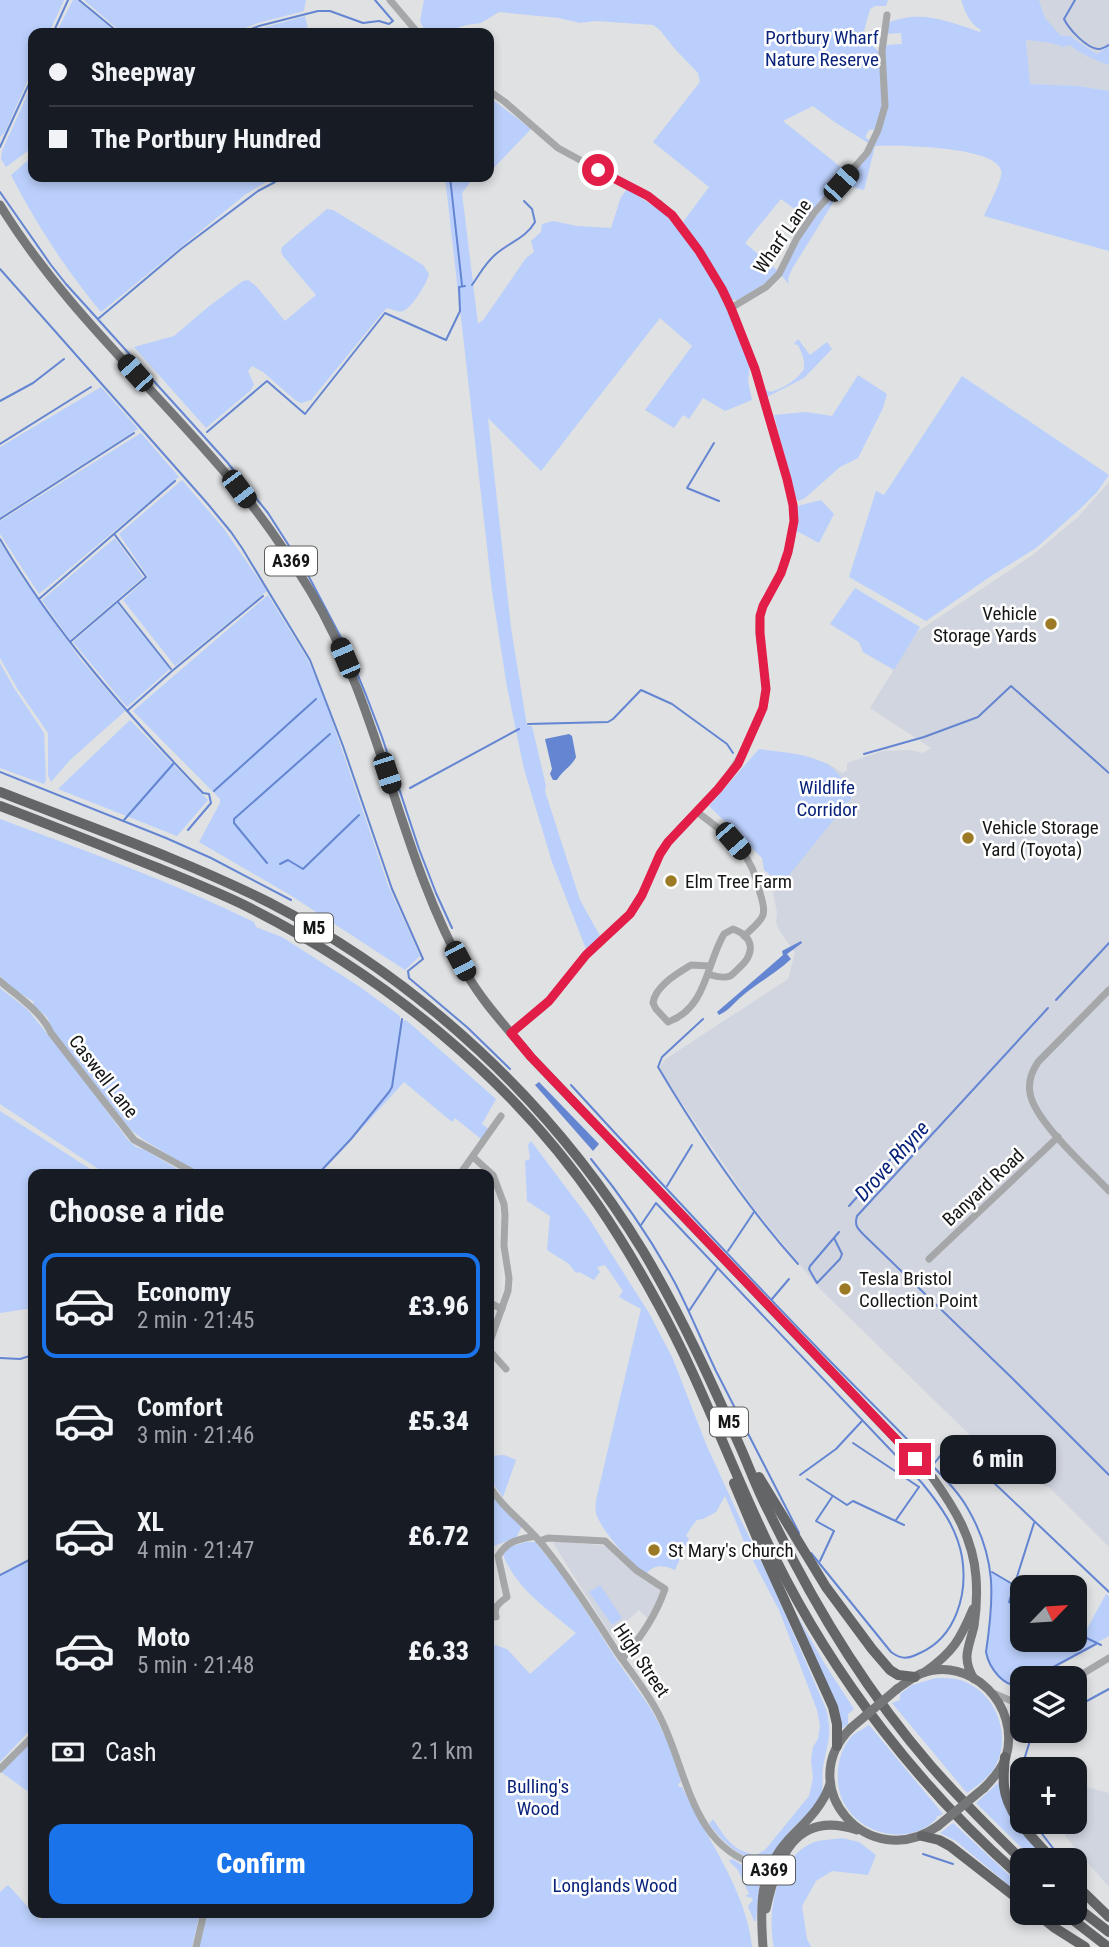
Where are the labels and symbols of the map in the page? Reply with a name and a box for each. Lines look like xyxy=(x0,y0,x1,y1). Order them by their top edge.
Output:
park label: Portbury Wharf Nature Reserve xyxy=(765,26,879,71)
route start xyxy=(582,154,614,186)
car xyxy=(820,160,863,206)
street label: Wharf Lane xyxy=(749,195,816,278)
car xyxy=(114,350,157,396)
car xyxy=(218,466,261,512)
road number: A369 xyxy=(265,546,317,576)
place label: Vehicle Storage Yards xyxy=(933,602,1037,647)
marker: Vehicle Storage Yards xyxy=(1043,616,1059,632)
car xyxy=(328,635,363,681)
car xyxy=(371,750,404,796)
park label: Wildlife Corridor xyxy=(797,776,858,821)
place label: Vehicle Storage Yard (Toyota) xyxy=(982,816,1099,861)
car xyxy=(712,818,755,864)
marker: Vehicle Storage Yard (Toyota) xyxy=(960,830,976,846)
place label: Elm Tree Farm xyxy=(685,870,792,893)
marker: Elm Tree Farm xyxy=(663,873,679,889)
road number: M5 xyxy=(295,914,333,943)
car xyxy=(441,938,480,984)
street label: Caswell Lane xyxy=(64,1030,143,1123)
water label: Drove Rhyne xyxy=(850,1116,934,1206)
street label: Banyard Road xyxy=(938,1144,1029,1231)
place label: Tesla Bristol Collection Point xyxy=(859,1267,978,1312)
marker: Tesla Bristol Collection Point xyxy=(837,1281,853,1297)
road number: M5 xyxy=(710,1408,748,1436)
callout: 6 min xyxy=(940,1434,1055,1484)
route end xyxy=(899,1443,931,1475)
place label: St Mary's Church xyxy=(668,1539,794,1562)
marker: St Mary's Church xyxy=(646,1542,662,1558)
north arrow xyxy=(1010,1575,1087,1652)
street label: High Street xyxy=(609,1619,674,1701)
park label: Bulling's Wood xyxy=(507,1775,569,1820)
road number: A369 xyxy=(743,1856,795,1884)
park label: Longlands Wood xyxy=(553,1874,677,1897)

